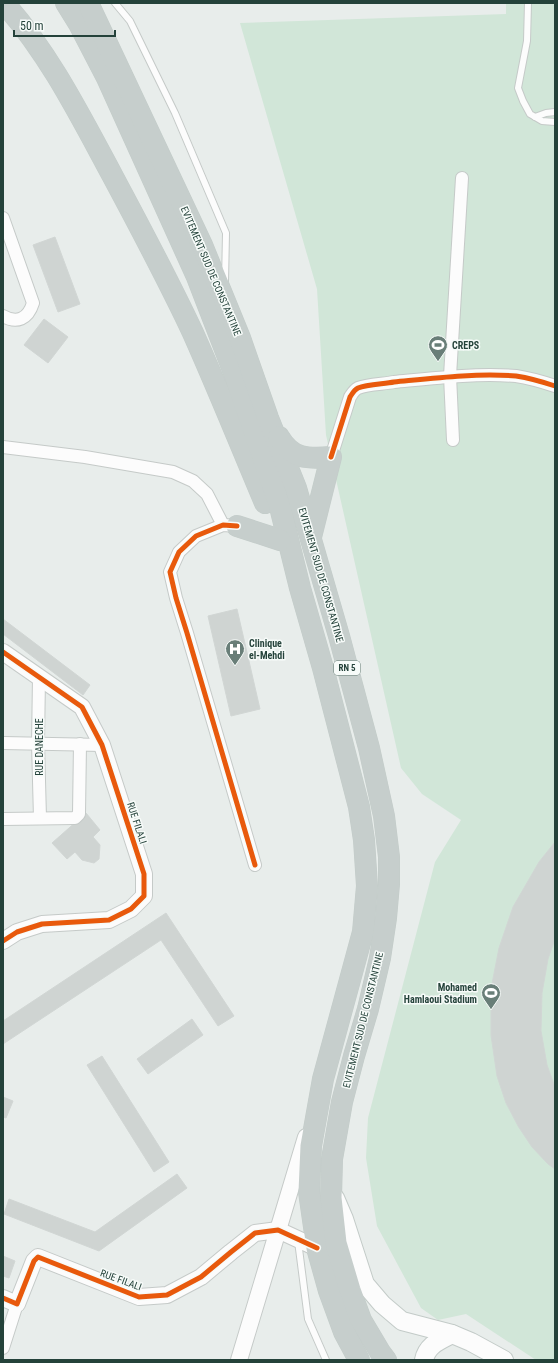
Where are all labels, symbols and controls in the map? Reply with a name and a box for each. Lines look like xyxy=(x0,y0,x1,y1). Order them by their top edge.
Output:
scale bar xyxy=(14,12,115,38)
text: 50 m xyxy=(20,19,44,33)
street label: EVITEMENT SUD DE CONSTANTINE xyxy=(179,205,243,337)
sports icon: CREPS xyxy=(427,334,449,362)
place label: CREPS xyxy=(452,340,480,351)
street label: EVITEMENT SUD DE CONSTANTINE xyxy=(297,507,345,644)
hospital icon: Clinique el-Mehdi xyxy=(224,638,246,666)
place label: Clinique el-Mehdi xyxy=(249,638,285,661)
road number: RN 5 xyxy=(334,661,360,675)
street label: RUE DANECHE xyxy=(34,718,45,776)
street label: RUE FILALI xyxy=(125,801,149,845)
street label: EVITEMENT SUD DE CONSTANTINE xyxy=(341,951,385,1089)
place label: Mohamed Hamlaoui Stadium xyxy=(404,982,477,1005)
sports icon: Mohamed Hamlaoui Stadium xyxy=(480,982,502,1010)
street label: RUE FILALI xyxy=(99,1267,143,1293)

